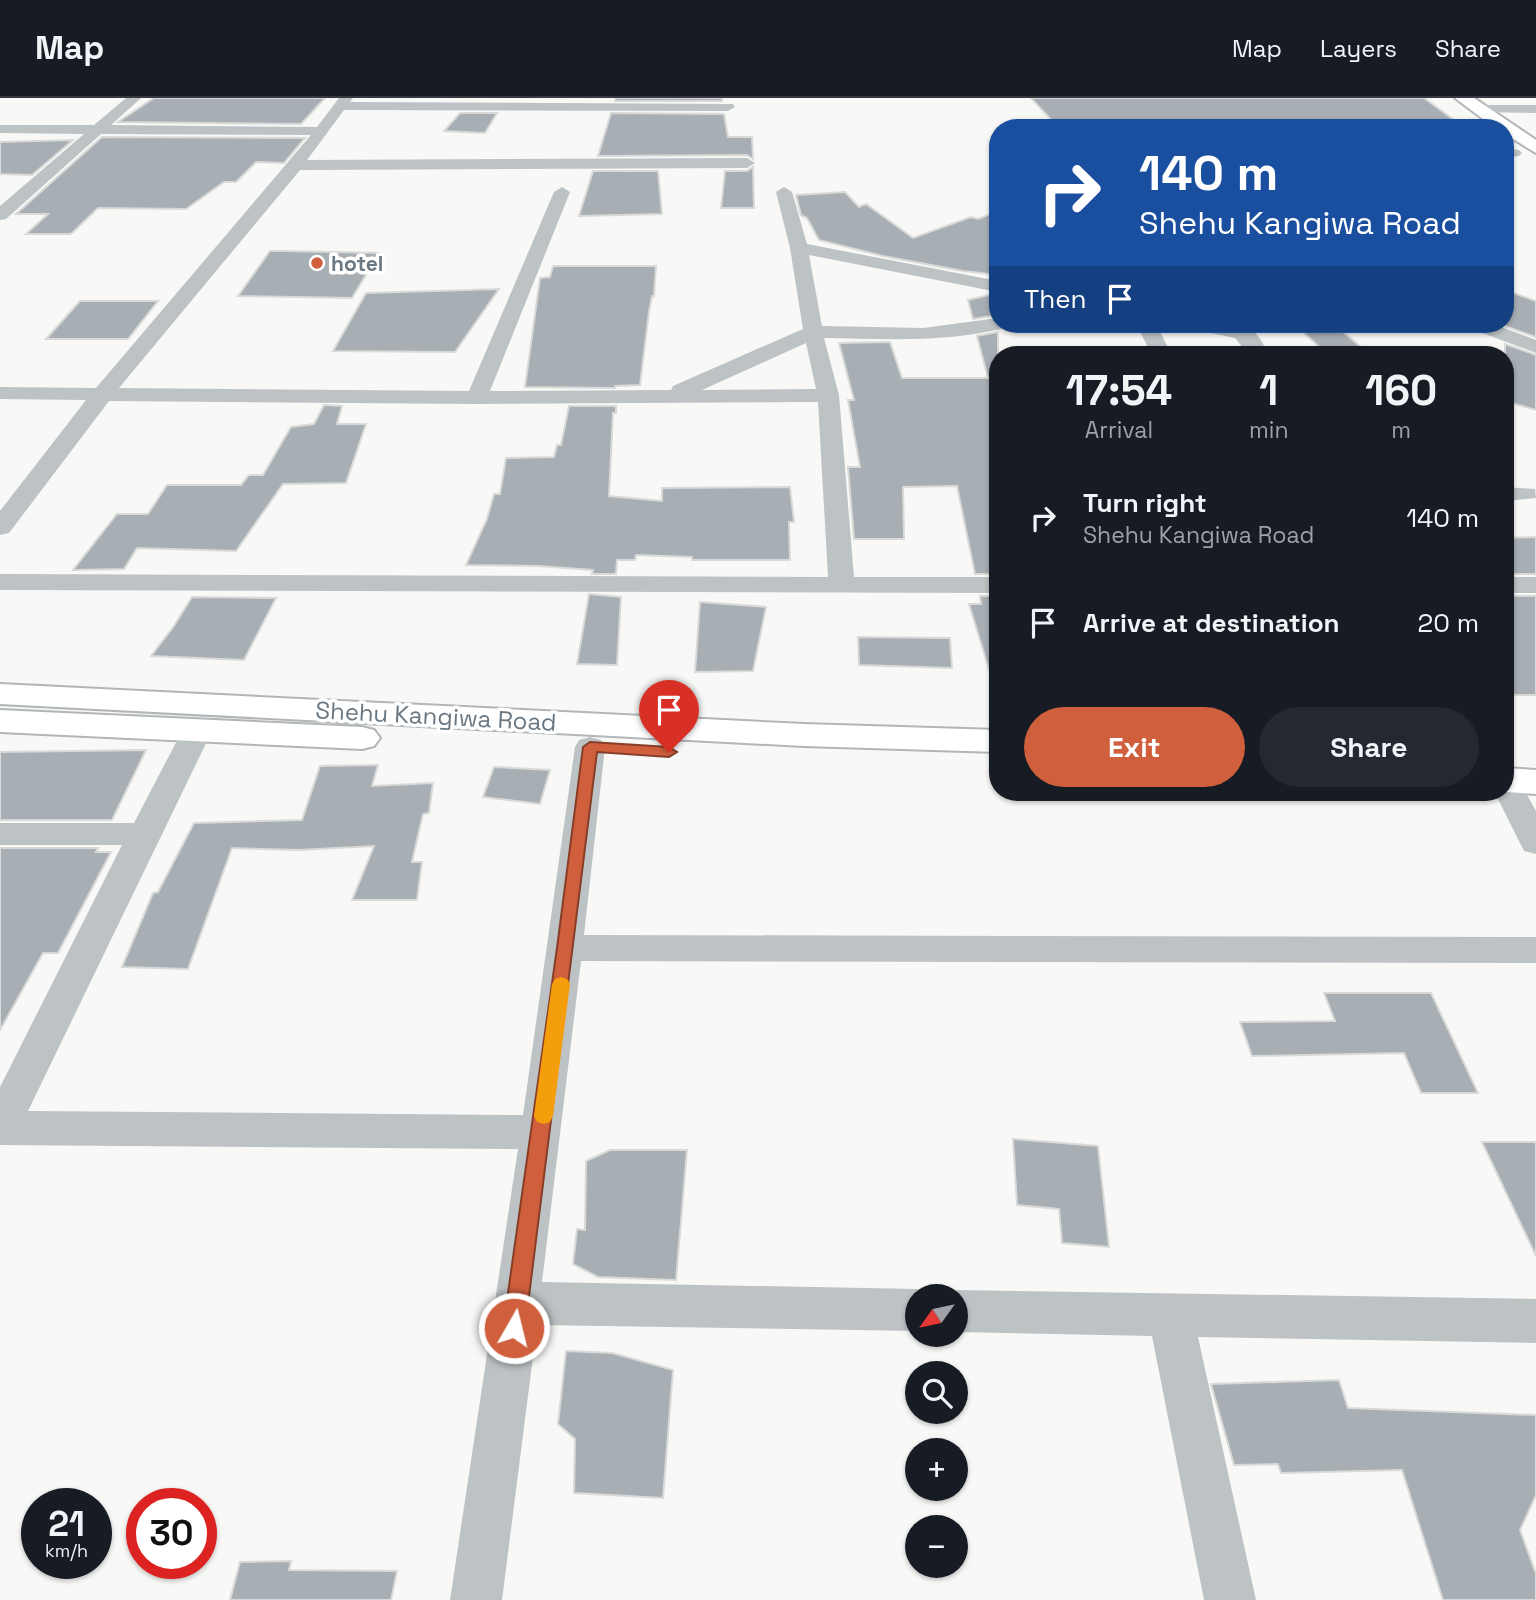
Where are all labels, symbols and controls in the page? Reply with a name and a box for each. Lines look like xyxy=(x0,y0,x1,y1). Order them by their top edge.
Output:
text: Map xyxy=(35,27,104,69)
text: Map xyxy=(1232,33,1282,64)
text: Layers xyxy=(1320,33,1397,64)
text: Share xyxy=(1435,33,1501,64)
text: 140 m xyxy=(1139,142,1278,204)
icon: right xyxy=(1024,147,1115,238)
text: Shehu Kangiwa Road xyxy=(1139,203,1461,243)
place label: hotel xyxy=(331,250,383,277)
marker: hotel xyxy=(309,255,325,271)
icon: arrive xyxy=(1101,280,1139,318)
text: Then xyxy=(1024,282,1087,316)
text: 17:54 xyxy=(1066,364,1172,417)
text: 1 xyxy=(1259,364,1278,417)
text: 160 xyxy=(1365,364,1437,417)
text: Arrival xyxy=(1085,415,1153,445)
text: min xyxy=(1249,415,1289,445)
text: m xyxy=(1391,415,1411,445)
text: Turn right xyxy=(1083,486,1207,520)
icon: right xyxy=(1024,499,1062,537)
text: 140 m xyxy=(1406,501,1479,535)
text: Shehu Kangiwa Road xyxy=(1083,520,1314,550)
icon: arrive xyxy=(1024,604,1062,642)
text: Arrive at destination xyxy=(1083,606,1340,640)
text: 20 m xyxy=(1418,606,1479,640)
pin xyxy=(639,680,699,752)
icon: arrive xyxy=(650,691,688,729)
street label: Shehu Kangiwa Road xyxy=(315,694,557,738)
button: Exit xyxy=(1024,707,1245,787)
button: Share xyxy=(1259,707,1479,787)
north arrow xyxy=(905,1284,968,1348)
map controls xyxy=(905,1284,968,1578)
position arrow xyxy=(477,1291,551,1365)
button: search xyxy=(905,1361,968,1424)
button: + xyxy=(905,1438,968,1501)
speed limit sign: 30 xyxy=(126,1488,217,1579)
text: 21 xyxy=(48,1502,85,1546)
button: − xyxy=(905,1515,968,1578)
text: km/h xyxy=(45,1539,88,1562)

